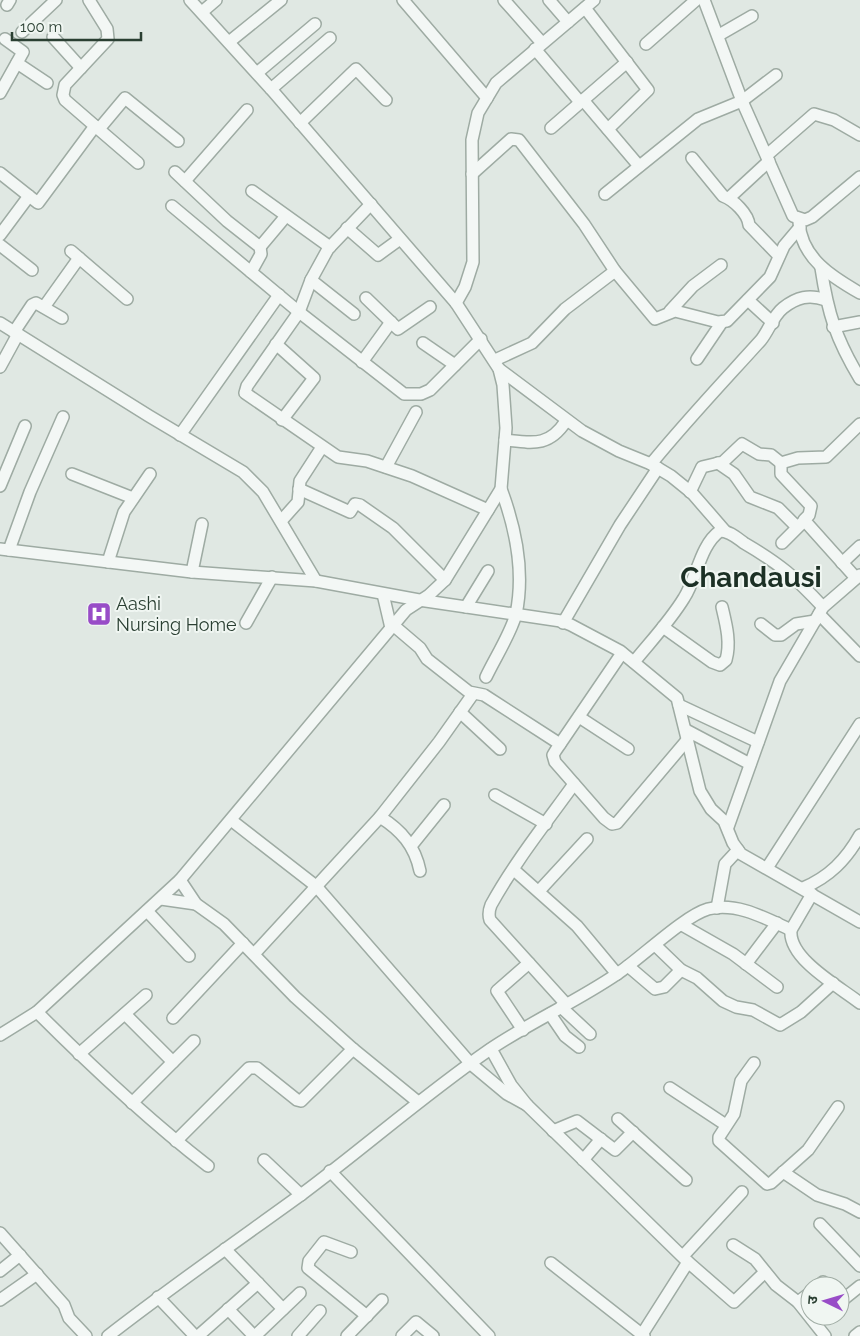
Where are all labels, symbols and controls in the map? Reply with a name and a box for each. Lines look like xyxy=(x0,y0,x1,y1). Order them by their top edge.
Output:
scale bar xyxy=(12,10,141,42)
text: 100 m xyxy=(20,18,62,36)
district label: Chandausi xyxy=(680,561,822,594)
place label: Aashi Nursing Home xyxy=(116,593,237,635)
hospital icon: Aashi Nursing Home xyxy=(86,601,112,627)
north arrow xyxy=(800,1276,850,1326)
text: उ xyxy=(804,1294,820,1305)

